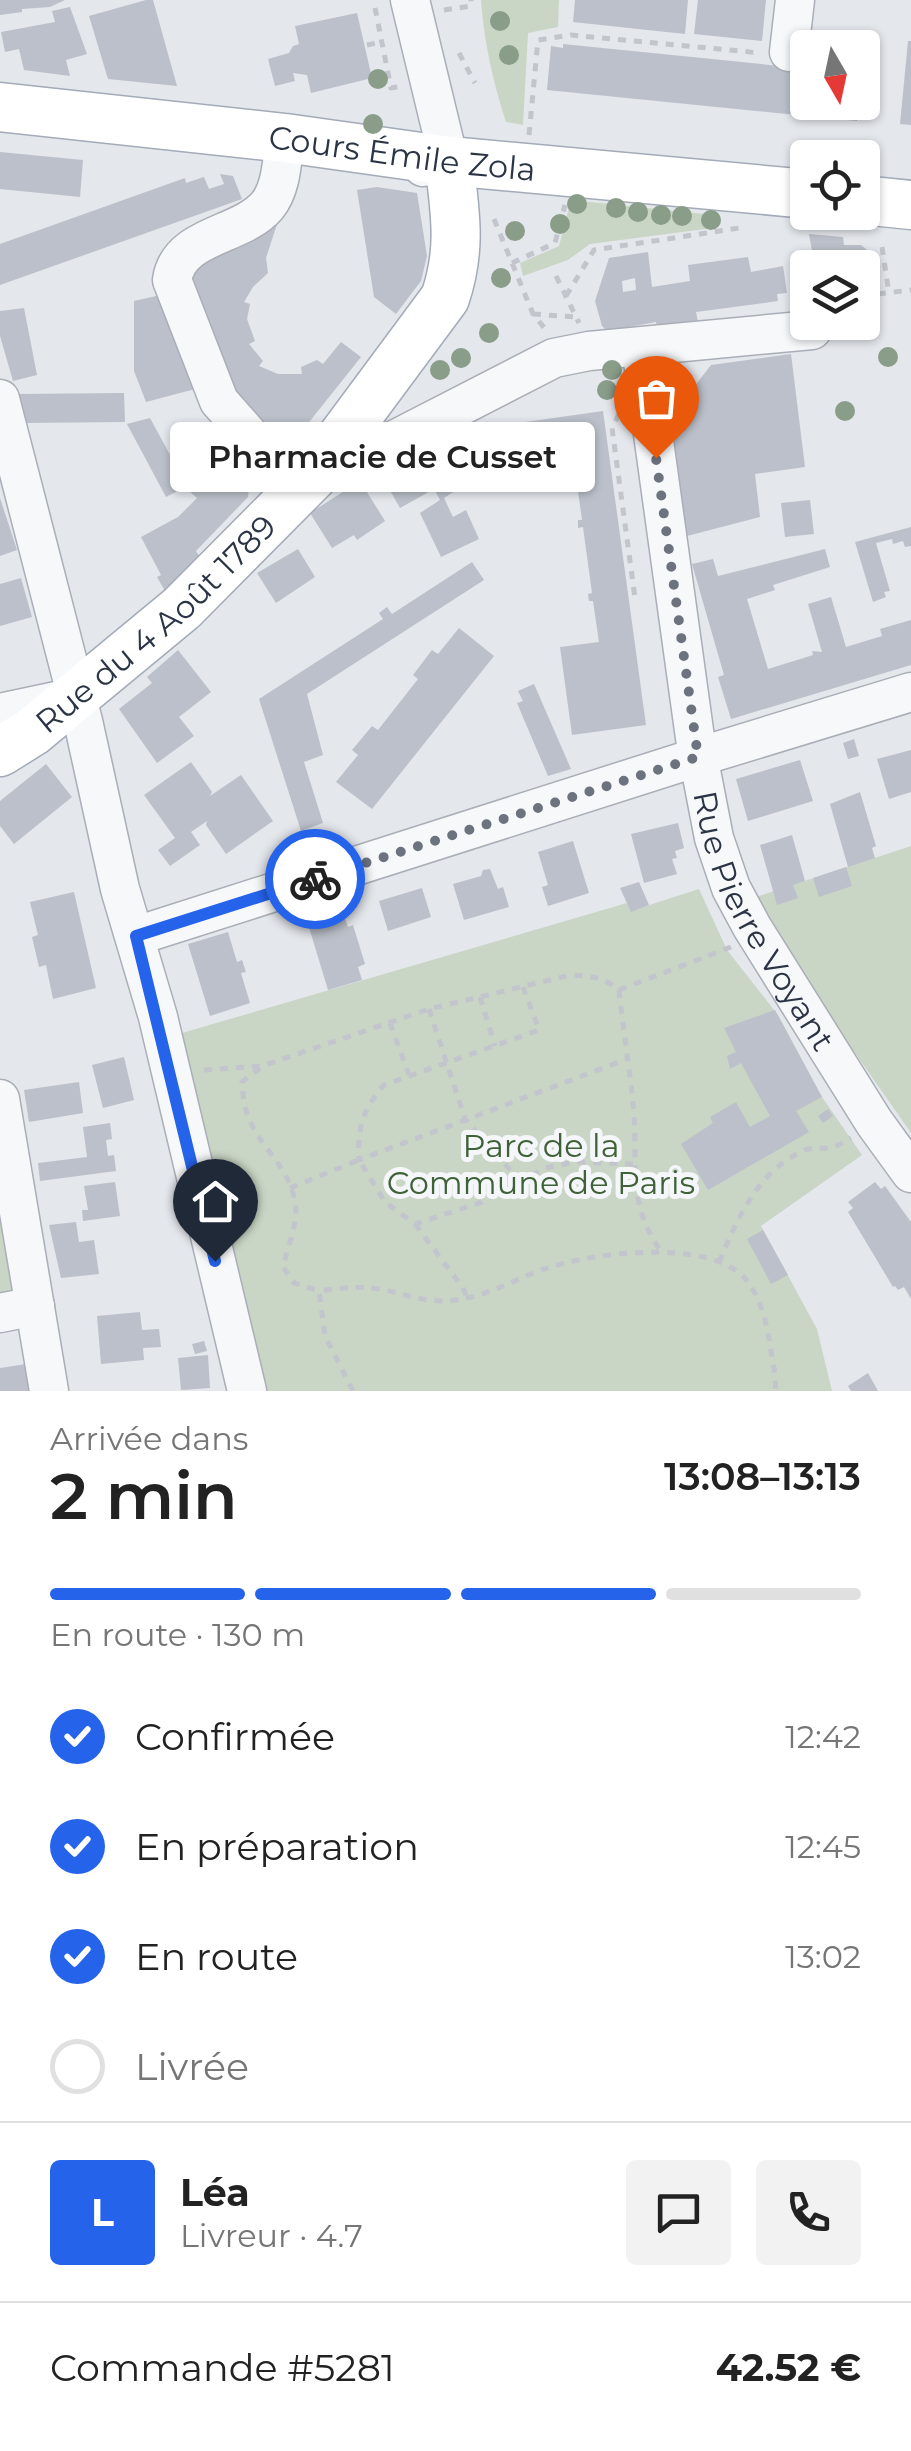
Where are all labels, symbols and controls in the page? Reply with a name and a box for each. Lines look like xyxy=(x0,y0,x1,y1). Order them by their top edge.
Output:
north arrow xyxy=(790,30,880,120)
map controls xyxy=(790,30,880,340)
street label: Cours Émile Zola xyxy=(267,117,537,188)
button: locate xyxy=(790,140,880,230)
button: layers xyxy=(790,250,880,340)
pin xyxy=(614,356,699,459)
icon: bag xyxy=(629,371,684,426)
callout: Pharmacie de Cusset xyxy=(171,423,596,493)
text: Pharmacie de Cusset xyxy=(208,437,557,476)
street label: Rue du 4 Août 1789 xyxy=(27,506,283,741)
street label: Rue Pierre Voyant xyxy=(686,787,844,1057)
courier xyxy=(265,829,365,929)
icon: bike xyxy=(288,852,343,907)
park label: Parc de la Commune de Paris xyxy=(387,1126,695,1202)
pin xyxy=(173,1159,258,1262)
icon: home xyxy=(188,1174,243,1229)
text: Arrivée dans xyxy=(50,1419,248,1458)
text: 13:08–13:13 xyxy=(664,1453,861,1500)
text: 2 min xyxy=(50,1456,238,1535)
text: En route · 130 m xyxy=(50,1615,305,1654)
icon: check xyxy=(50,1709,105,1764)
text: Confirmée xyxy=(135,1713,335,1760)
text: 12:42 xyxy=(785,1717,861,1756)
icon: check xyxy=(50,1819,105,1874)
text: En préparation xyxy=(135,1823,419,1870)
text: 12:45 xyxy=(785,1827,861,1866)
icon: check xyxy=(50,1929,105,1984)
text: En route xyxy=(135,1933,298,1980)
text: 13:02 xyxy=(785,1937,861,1976)
text: Livrée xyxy=(135,2043,249,2090)
button: chat xyxy=(626,2160,731,2265)
button: phone xyxy=(756,2160,861,2265)
text: Léa xyxy=(180,2169,250,2216)
text: L xyxy=(91,2189,114,2236)
text: Livreur · 4.7 xyxy=(180,2216,363,2255)
text: Commande #5281 xyxy=(50,2344,395,2391)
text: 42.52 € xyxy=(716,2344,861,2391)

